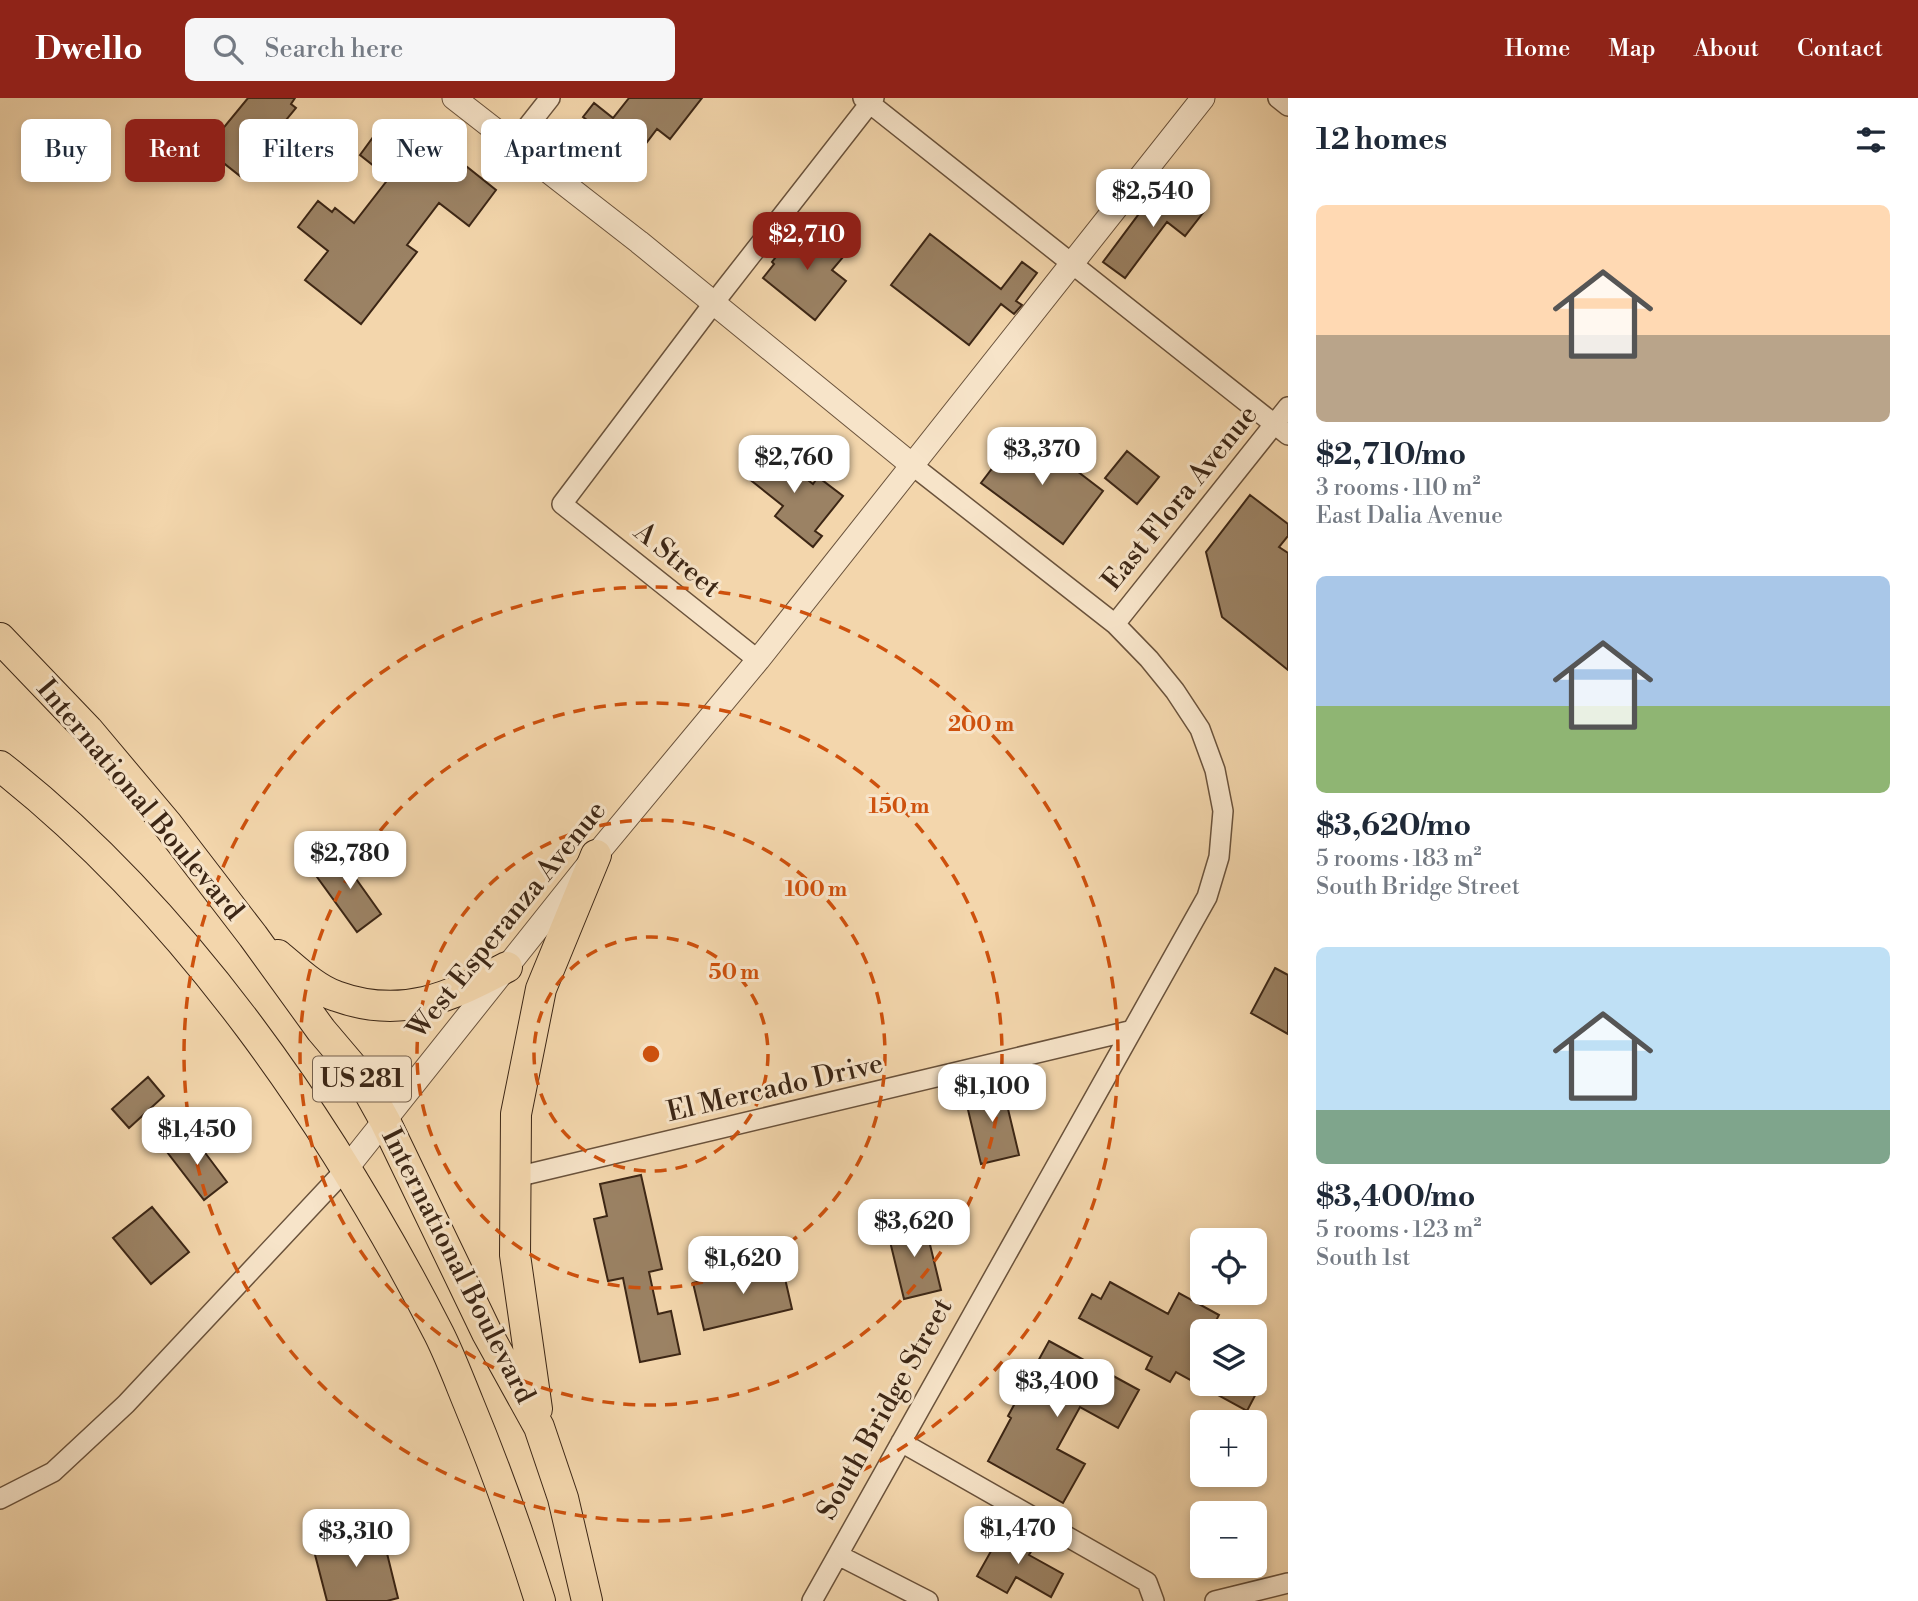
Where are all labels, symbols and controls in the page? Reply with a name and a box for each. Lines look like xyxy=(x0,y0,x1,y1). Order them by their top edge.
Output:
search box xyxy=(185,18,675,81)
text: Dwello xyxy=(35,29,143,70)
icon: search xyxy=(209,30,247,68)
text: Search here xyxy=(265,33,403,65)
text: Home xyxy=(1505,34,1570,64)
text: Map xyxy=(1608,34,1656,64)
text: About xyxy=(1694,34,1759,64)
text: Contact xyxy=(1797,34,1883,64)
chip: Buy xyxy=(21,119,111,182)
chip: Rent xyxy=(125,119,225,182)
chip: Filters xyxy=(239,119,358,182)
chip: New xyxy=(372,119,467,182)
chip: Apartment xyxy=(481,119,647,182)
text: 12 homes xyxy=(1316,121,1447,159)
icon: filters xyxy=(1852,121,1890,159)
pin: $2,540 xyxy=(1096,170,1210,229)
text: $2,540 xyxy=(1112,178,1194,206)
pin: $2,710 xyxy=(750,212,864,272)
text: $2,710 xyxy=(769,221,845,249)
icon: home xyxy=(1540,251,1666,377)
street label: East Flora Avenue xyxy=(1095,398,1265,598)
pin: $3,370 xyxy=(985,428,1099,487)
pin: $2,760 xyxy=(737,436,851,495)
text: $3,370 xyxy=(1003,436,1081,464)
text: $2,710/mo xyxy=(1316,436,1466,474)
text: $2,760 xyxy=(755,444,833,472)
text: 3 rooms · 110 m² xyxy=(1316,474,1480,502)
text: East Dalia Avenue xyxy=(1316,502,1503,530)
street label: A Street xyxy=(626,514,727,605)
icon: home xyxy=(1540,622,1666,748)
street label: International Boulevard xyxy=(29,672,251,928)
text: 200 m xyxy=(948,712,1014,738)
street label: West Esperanza Avenue xyxy=(400,794,614,1047)
text: 150 m xyxy=(869,794,929,820)
text: $3,620/mo xyxy=(1316,807,1471,845)
pin: $2,780 xyxy=(293,832,407,891)
text: $2,780 xyxy=(310,840,390,868)
text: 5 rooms · 183 m² xyxy=(1316,845,1482,873)
text: South Bridge Street xyxy=(1316,873,1520,901)
text: 100 m xyxy=(785,877,847,903)
text: 50 m xyxy=(709,960,759,986)
icon: home xyxy=(1540,993,1666,1119)
centre of rings xyxy=(639,1042,663,1066)
street label: El Mercado Drive xyxy=(663,1046,887,1130)
road number: US 281 xyxy=(313,1056,411,1102)
pin: $1,100 xyxy=(935,1065,1049,1124)
text: $1,100 xyxy=(954,1073,1030,1101)
pin: $1,450 xyxy=(140,1108,254,1167)
text: $1,450 xyxy=(158,1116,236,1144)
street label: International Boulevard xyxy=(373,1123,543,1409)
text: $3,400/mo xyxy=(1316,1178,1476,1216)
pin: $3,620 xyxy=(857,1200,971,1259)
text: $3,620 xyxy=(874,1208,954,1236)
text: 5 rooms · 123 m² xyxy=(1316,1216,1482,1244)
map controls xyxy=(1190,1228,1267,1578)
button: locate xyxy=(1190,1228,1267,1305)
pin: $1,620 xyxy=(686,1236,800,1296)
text: South 1st xyxy=(1316,1244,1410,1272)
text: $1,620 xyxy=(704,1245,782,1273)
street label: South Bridge Street xyxy=(810,1292,960,1526)
button: layers xyxy=(1190,1319,1267,1396)
pin: $3,400 xyxy=(1000,1360,1114,1419)
text: $3,400 xyxy=(1015,1368,1099,1396)
button: + xyxy=(1190,1410,1267,1487)
button: − xyxy=(1190,1501,1267,1578)
pin: $1,470 xyxy=(961,1506,1075,1566)
pin: $3,310 xyxy=(299,1510,413,1569)
text: $1,470 xyxy=(980,1515,1056,1543)
text: $3,310 xyxy=(319,1518,393,1546)

